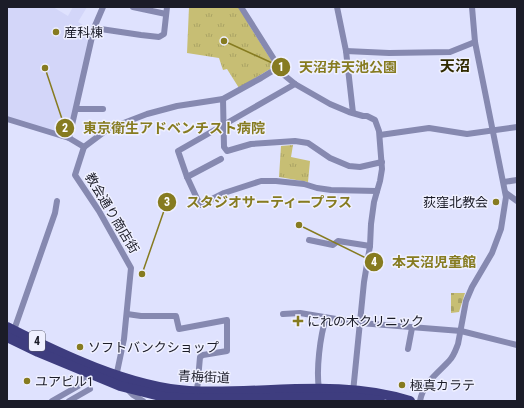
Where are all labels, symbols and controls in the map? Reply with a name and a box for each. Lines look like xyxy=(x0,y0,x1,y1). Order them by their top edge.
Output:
place label: 産科棟 xyxy=(64,25,103,40)
marker: 産科棟 xyxy=(51,27,61,37)
callout: 天沼弁天池公園 xyxy=(271,54,405,80)
district label: 天沼 xyxy=(440,57,470,75)
text: 天沼弁天池公園 xyxy=(299,59,397,75)
text: 1 xyxy=(278,60,284,74)
callout: 東京衛生アドベンチスト病院 xyxy=(55,115,273,141)
text: 東京衛生アドベンチスト病院 xyxy=(83,120,265,136)
text: 2 xyxy=(62,121,68,135)
street label: 教会通り商店街 xyxy=(82,170,142,256)
callout: スタジオサーティープラス xyxy=(157,189,361,215)
text: スタジオサーティープラス xyxy=(186,194,352,210)
text: 3 xyxy=(164,195,170,209)
place label: 荻窪北教会 xyxy=(423,195,488,210)
marker: 荻窪北教会 xyxy=(491,197,501,207)
callout: 本天沼児童館 xyxy=(364,249,484,275)
text: 本天沼児童館 xyxy=(392,254,476,270)
text: 4 xyxy=(371,255,377,269)
place label: にれの木クリニック xyxy=(307,314,424,329)
marker: にれの木クリニック xyxy=(292,315,304,327)
road number: 4 xyxy=(29,331,45,351)
place label: ソフトバンクショップ xyxy=(88,340,219,355)
marker: ソフトバンクショップ xyxy=(75,342,85,352)
street label: 青梅街道 xyxy=(178,369,230,385)
place label: ユアビル1 xyxy=(35,374,93,389)
marker: ユアビル1 xyxy=(22,376,32,386)
place label: 極真カラテ xyxy=(410,378,475,393)
marker: 極真カラテ xyxy=(397,380,407,390)

